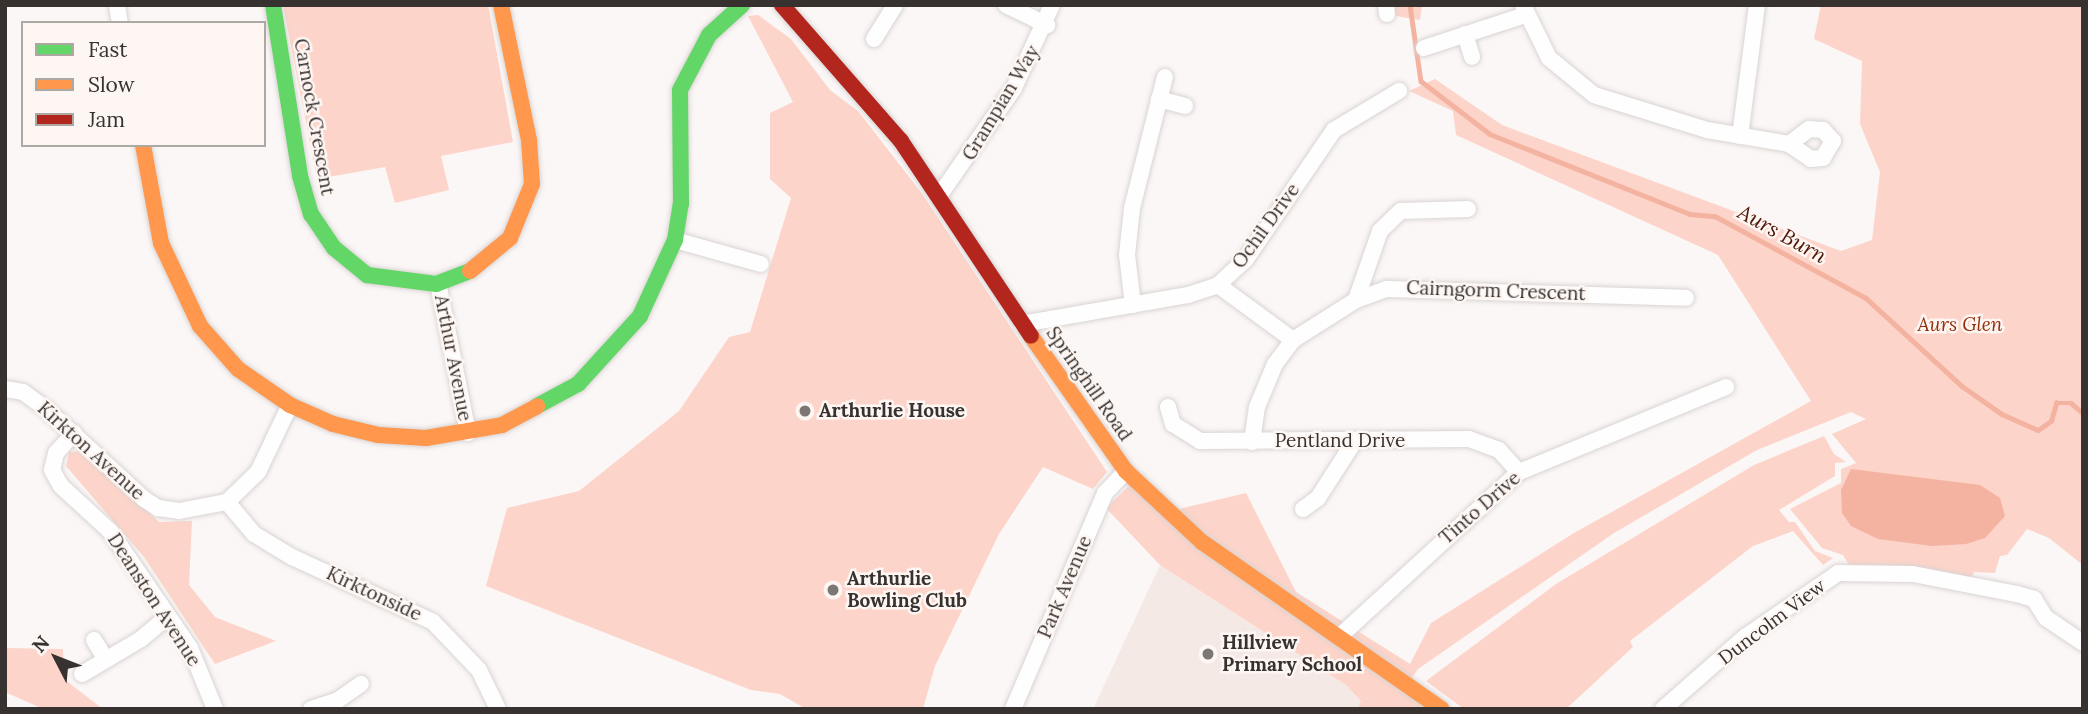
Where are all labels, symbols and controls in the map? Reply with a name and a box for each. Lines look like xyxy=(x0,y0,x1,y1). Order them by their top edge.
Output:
legend xyxy=(21,21,266,147)
text: Fast xyxy=(88,36,127,63)
street label: Carnock Crescent xyxy=(289,37,339,197)
street label: Grampian Way xyxy=(958,41,1044,165)
text: Slow xyxy=(88,71,135,98)
text: Jam xyxy=(88,106,125,133)
street label: Ochil Drive xyxy=(1228,179,1304,273)
water label: Aurs Burn xyxy=(1733,199,1831,269)
street label: Cairngorm Crescent xyxy=(1406,276,1586,306)
street label: Arthur Avenue xyxy=(430,293,476,423)
park label: Aurs Glen xyxy=(1917,314,2003,336)
street label: Springhill Road xyxy=(1041,322,1137,446)
street label: Kirkton Avenue xyxy=(33,397,149,505)
place label: Arthurlie House xyxy=(819,400,965,422)
marker: Arthurlie House xyxy=(797,403,813,419)
street label: Pentland Drive xyxy=(1275,430,1405,452)
street label: Tinto Drive xyxy=(1435,467,1525,549)
street label: Deanston Avenue xyxy=(102,529,206,671)
street label: Park Avenue xyxy=(1033,532,1097,642)
street label: Kirktonside xyxy=(323,562,425,626)
place label: Arthurlie Bowling Club xyxy=(847,568,967,612)
street label: Duncolm View xyxy=(1714,574,1830,670)
marker: Arthurlie Bowling Club xyxy=(825,582,841,598)
north arrow xyxy=(21,623,91,693)
text: N xyxy=(27,630,54,657)
place label: Hillview Primary School xyxy=(1222,632,1362,676)
marker: Hillview Primary School xyxy=(1200,646,1216,662)

